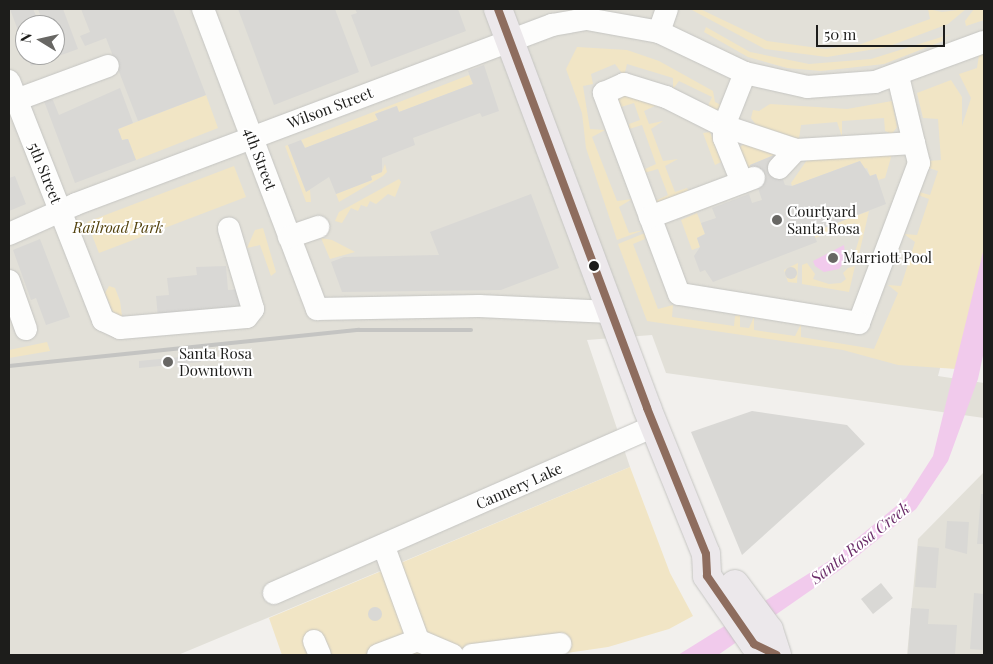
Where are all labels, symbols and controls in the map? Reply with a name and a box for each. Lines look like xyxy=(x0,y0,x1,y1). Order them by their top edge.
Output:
north arrow xyxy=(15,15,65,65)
scale bar xyxy=(818,15,947,47)
text: 50 m xyxy=(824,24,856,44)
text: N xyxy=(16,31,36,44)
street label: Wilson Street xyxy=(285,84,375,132)
street label: 4th Street xyxy=(240,125,280,193)
street label: 5th Street xyxy=(25,140,65,206)
place label: Courtyard Santa Rosa xyxy=(787,202,860,237)
marker: Courtyard Santa Rosa xyxy=(771,214,783,226)
park label: Railroad Park xyxy=(73,219,163,237)
place label: Marriott Pool xyxy=(843,249,932,267)
marker: Marriott Pool xyxy=(827,252,839,264)
unlabelled marker xyxy=(589,261,599,271)
place label: Santa Rosa Downtown xyxy=(179,344,252,379)
marker: Santa Rosa Downtown xyxy=(161,355,175,369)
street label: Cannery Lake xyxy=(473,459,565,513)
water label: Santa Rosa Creek xyxy=(807,498,913,588)

